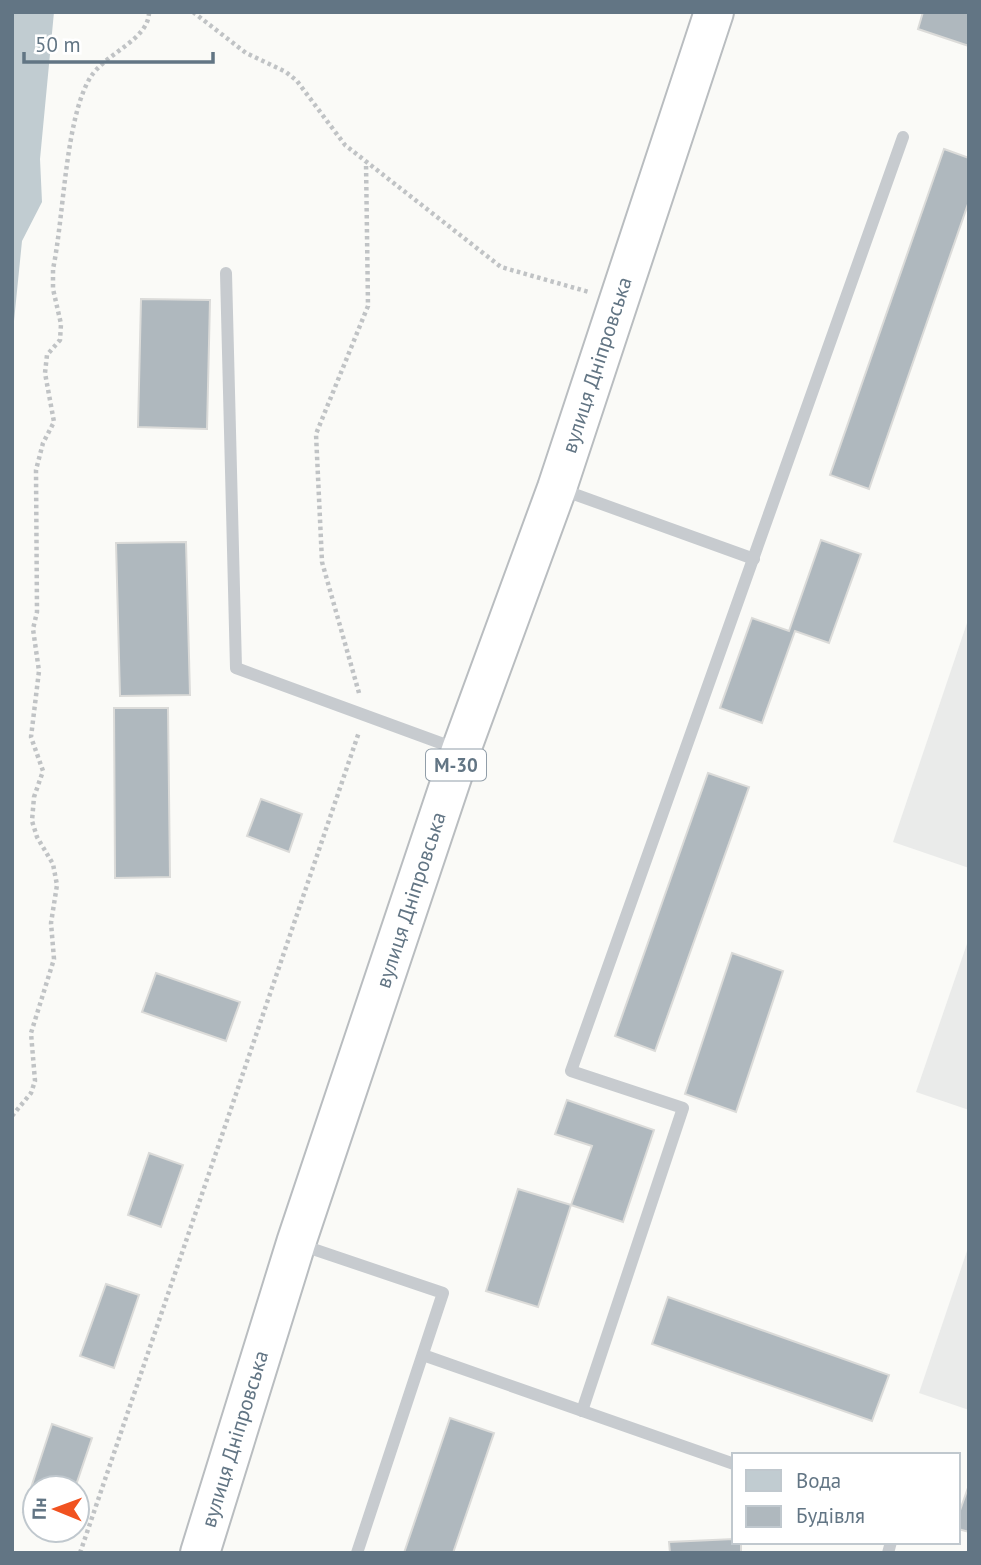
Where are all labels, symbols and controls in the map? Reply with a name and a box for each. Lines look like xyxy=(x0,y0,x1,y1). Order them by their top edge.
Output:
scale bar xyxy=(24,21,214,65)
text: 50 m xyxy=(35,31,81,58)
street label: вулиця Дніпровська xyxy=(555,273,638,456)
road number: М-30 xyxy=(426,750,486,780)
street label: вулиця Дніпровська xyxy=(369,808,452,991)
street label: вулиця Дніпровська xyxy=(195,1347,274,1531)
legend xyxy=(732,1453,960,1544)
text: Вода xyxy=(796,1467,841,1494)
north arrow xyxy=(21,1474,91,1544)
text: Пн xyxy=(27,1497,51,1520)
text: Будівля xyxy=(796,1502,865,1529)

